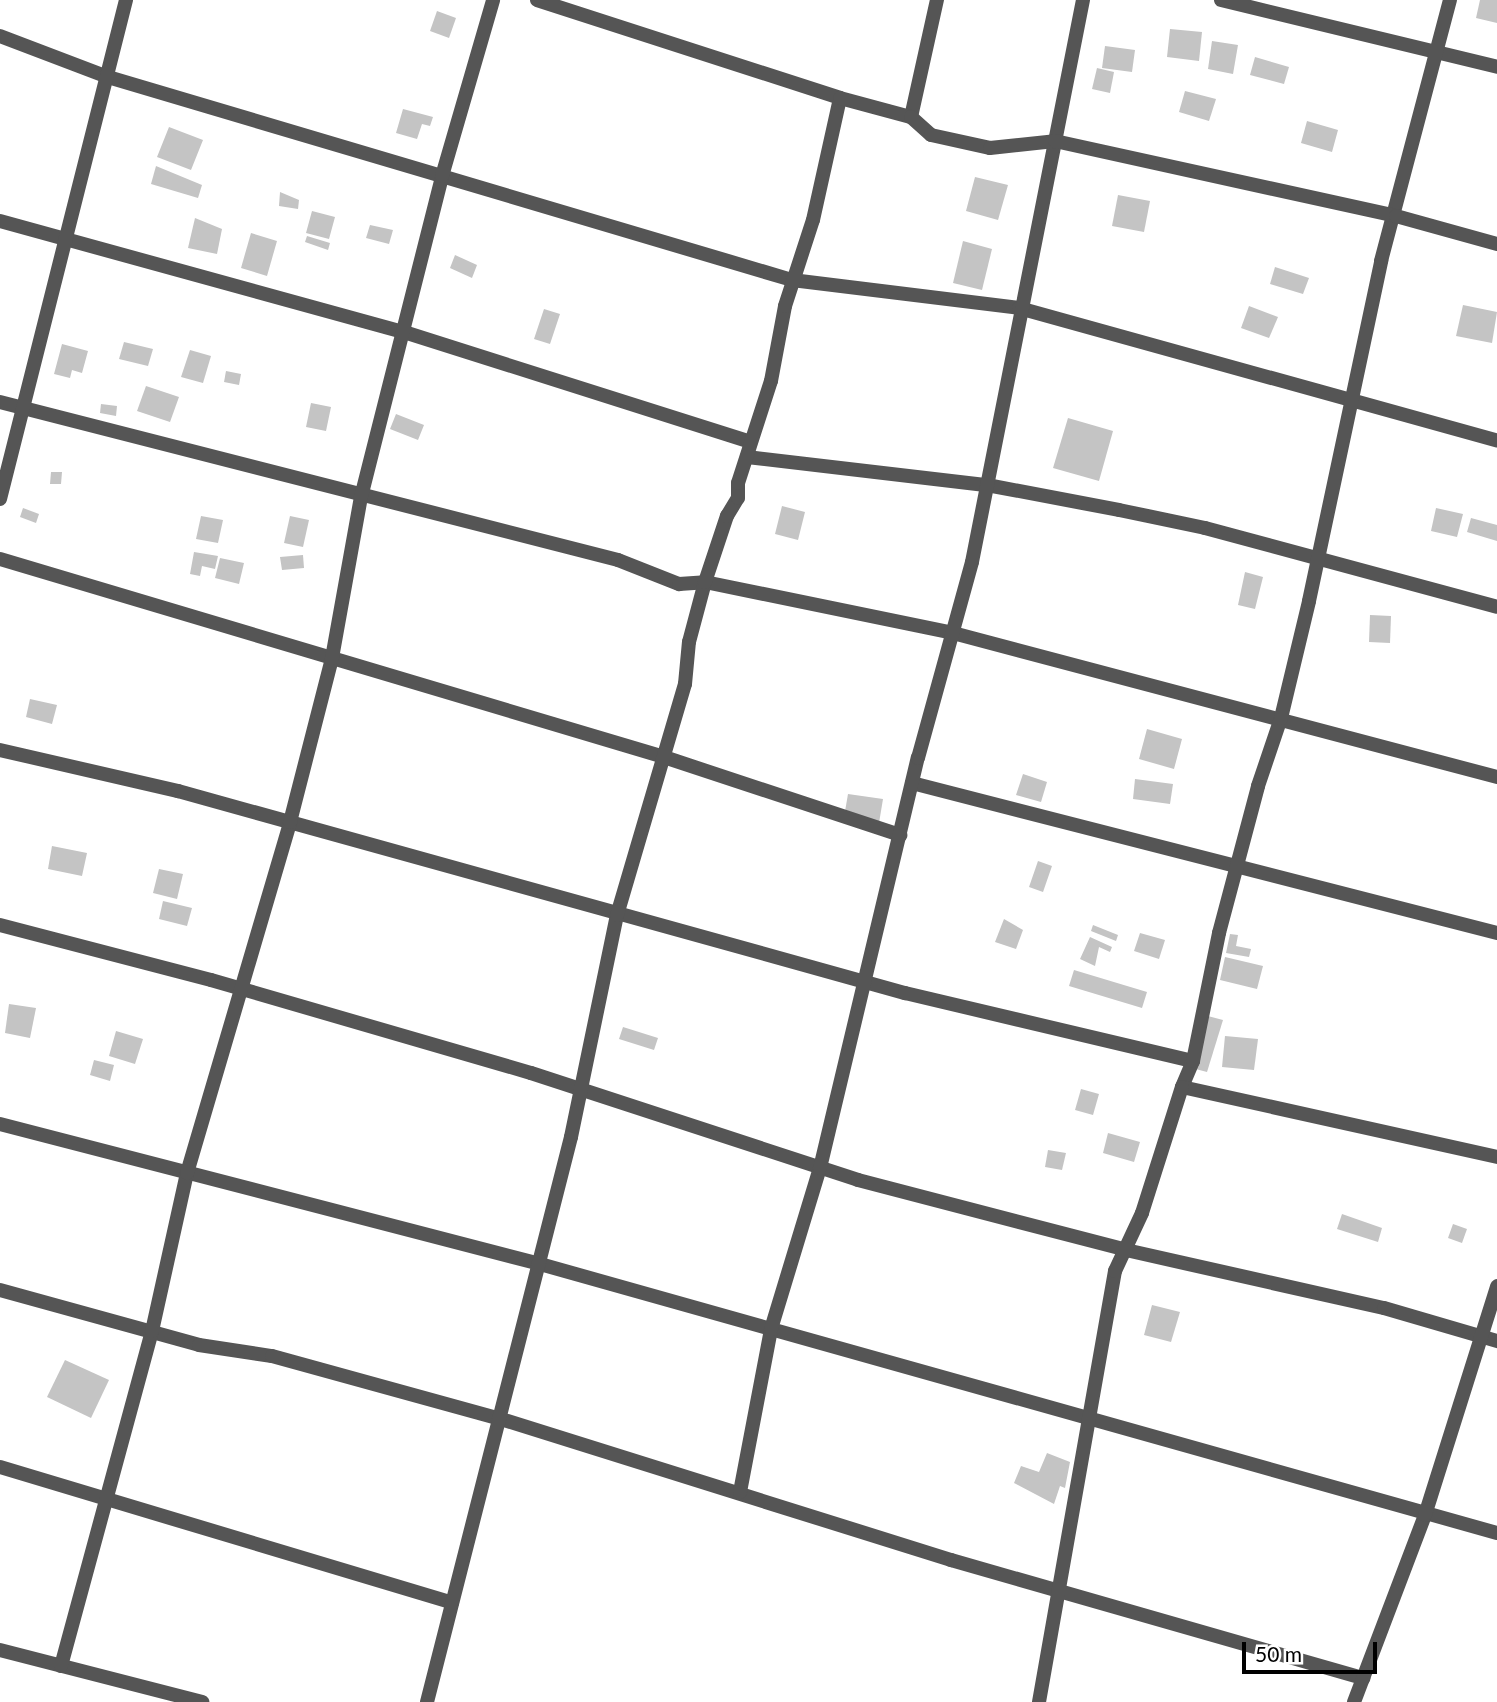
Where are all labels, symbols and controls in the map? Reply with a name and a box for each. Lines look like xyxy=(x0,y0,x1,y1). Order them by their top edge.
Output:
scale bar xyxy=(1245,1628,1380,1672)
text: 50 m xyxy=(1255,1641,1302,1666)

